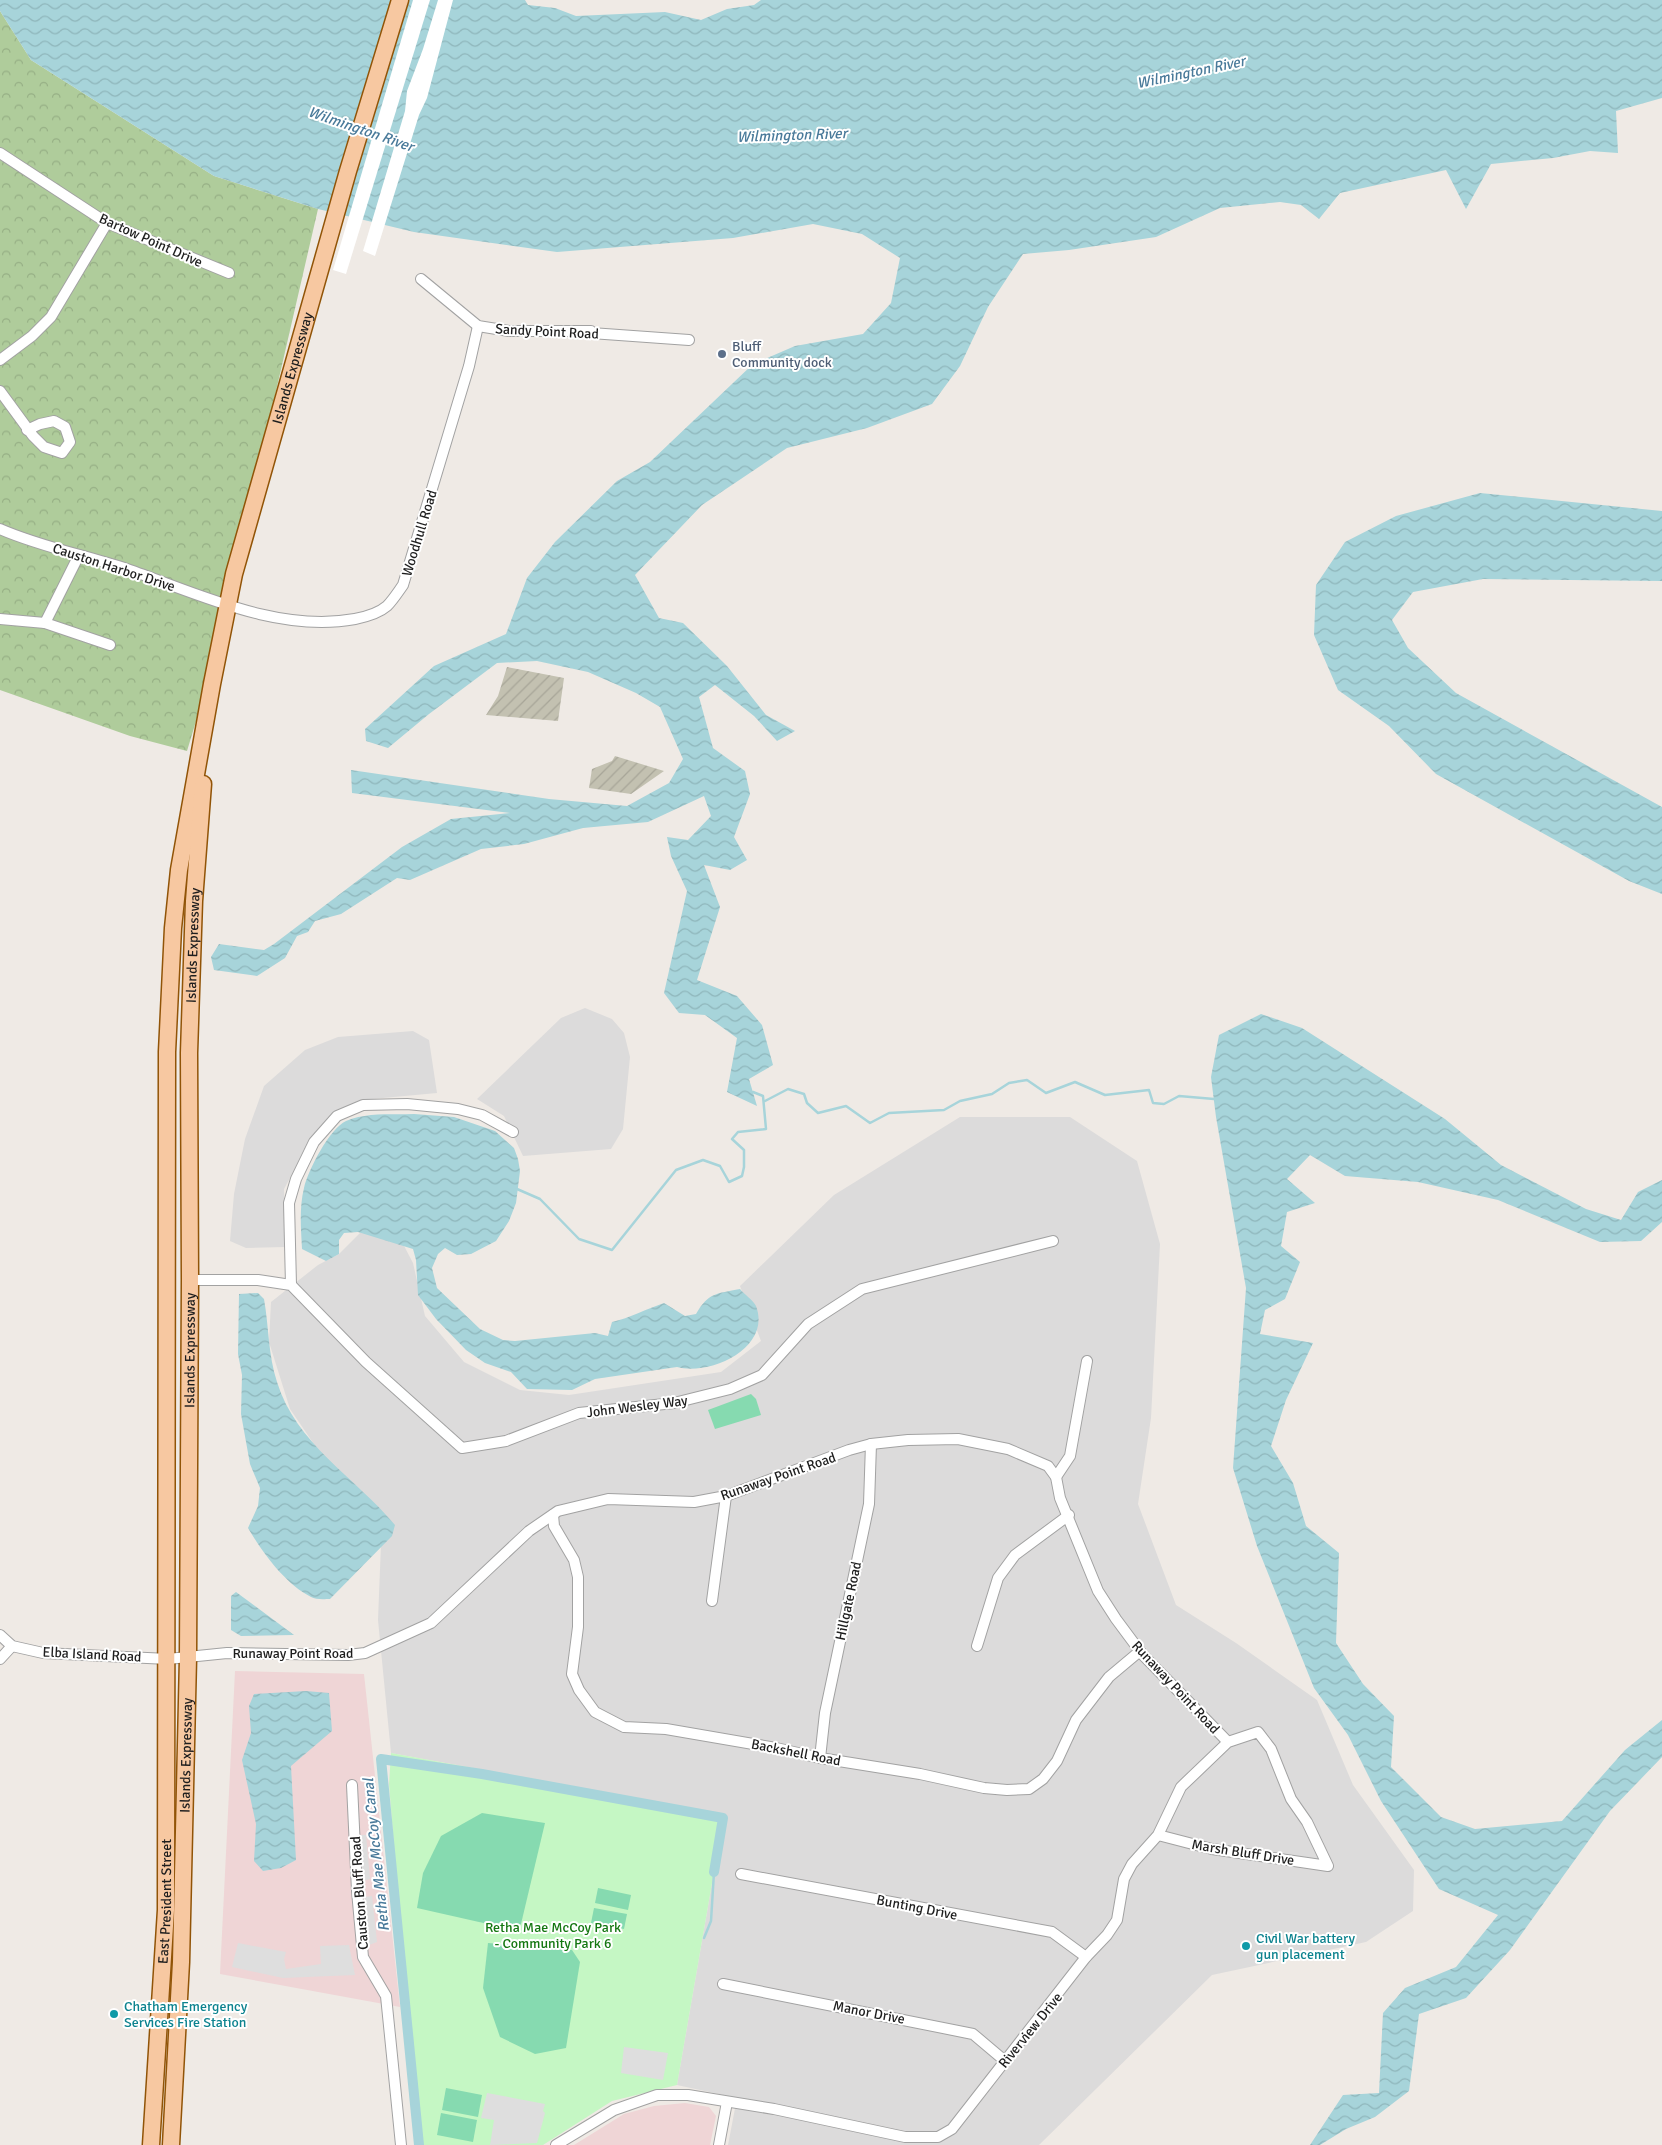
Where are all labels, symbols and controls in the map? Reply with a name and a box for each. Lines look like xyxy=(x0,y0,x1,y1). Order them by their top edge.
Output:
water label: Wilmington River xyxy=(1135,51,1249,92)
water label: Wilmington River xyxy=(306,103,418,156)
water label: Wilmington River xyxy=(737,124,850,146)
street label: Bartow Point Drive xyxy=(96,210,205,271)
street label: Islands Expressway xyxy=(269,310,317,426)
street label: Sandy Point Road xyxy=(495,320,599,343)
place label: Bluff Community dock xyxy=(732,338,832,371)
marker: Bluff Community dock xyxy=(716,348,728,360)
street label: Woodhull Road xyxy=(398,488,441,579)
street label: Causton Harbor Drive xyxy=(50,540,177,595)
street label: Islands Expressway xyxy=(183,887,204,1003)
street label: Islands Expressway xyxy=(181,1292,199,1408)
street label: John Wesley Way xyxy=(586,1392,689,1421)
street label: Runaway Point Road xyxy=(718,1449,838,1504)
street label: Hillgate Road xyxy=(832,1560,865,1642)
street label: Runaway Point Road xyxy=(1128,1637,1223,1737)
street label: Elba Island Road xyxy=(42,1643,142,1666)
street label: Runaway Point Road xyxy=(232,1645,354,1662)
street label: Islands Expressway xyxy=(176,1697,196,1813)
street label: Backshell Road xyxy=(750,1735,842,1770)
water label: Retha Mae McCoy Canal xyxy=(359,1776,393,1932)
street label: Causton Bluff Road xyxy=(347,1835,372,1950)
street label: Marsh Bluff Drive xyxy=(1190,1836,1296,1869)
street label: East President Street xyxy=(155,1839,175,1965)
street label: Bunting Drive xyxy=(875,1891,959,1924)
park label: Retha Mae McCoy Park - Community Park 6 xyxy=(485,1919,621,1952)
place label: Civil War battery gun placement xyxy=(1256,1930,1356,1963)
marker: Civil War battery gun placement xyxy=(1240,1940,1252,1952)
street label: Riverview Drive xyxy=(995,1989,1066,2071)
street label: Manor Drive xyxy=(832,1997,906,2028)
place label: Chatham Emergency Services Fire Station xyxy=(124,1998,248,2031)
marker: Chatham Emergency Services Fire Station xyxy=(108,2008,120,2020)

